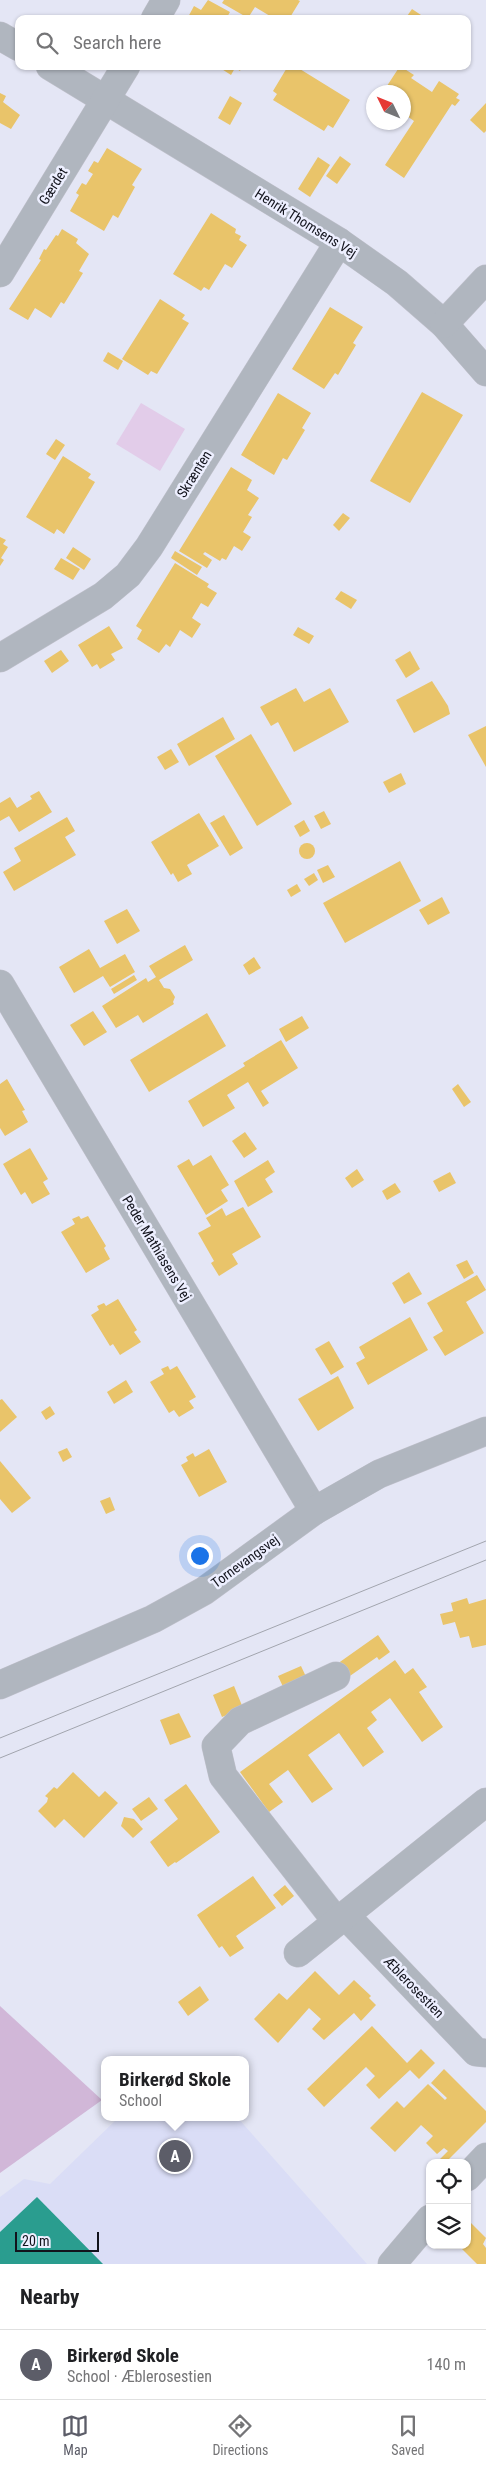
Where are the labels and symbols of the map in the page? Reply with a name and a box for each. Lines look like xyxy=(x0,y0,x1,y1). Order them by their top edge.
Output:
north arrow xyxy=(366,85,411,130)
street label: Gærdet xyxy=(36,165,70,207)
street label: Henrik Thomsens Vej xyxy=(252,185,360,261)
street label: Skrænten xyxy=(173,448,215,500)
street label: Peder Mathiasens Vej xyxy=(119,1192,195,1304)
street label: Tornevangsvej xyxy=(208,1531,282,1591)
your location xyxy=(187,1543,213,1569)
street label: Æblerosestien xyxy=(380,1952,447,2021)
pin: A xyxy=(159,2137,191,2175)
scale bar xyxy=(15,2229,99,2252)

